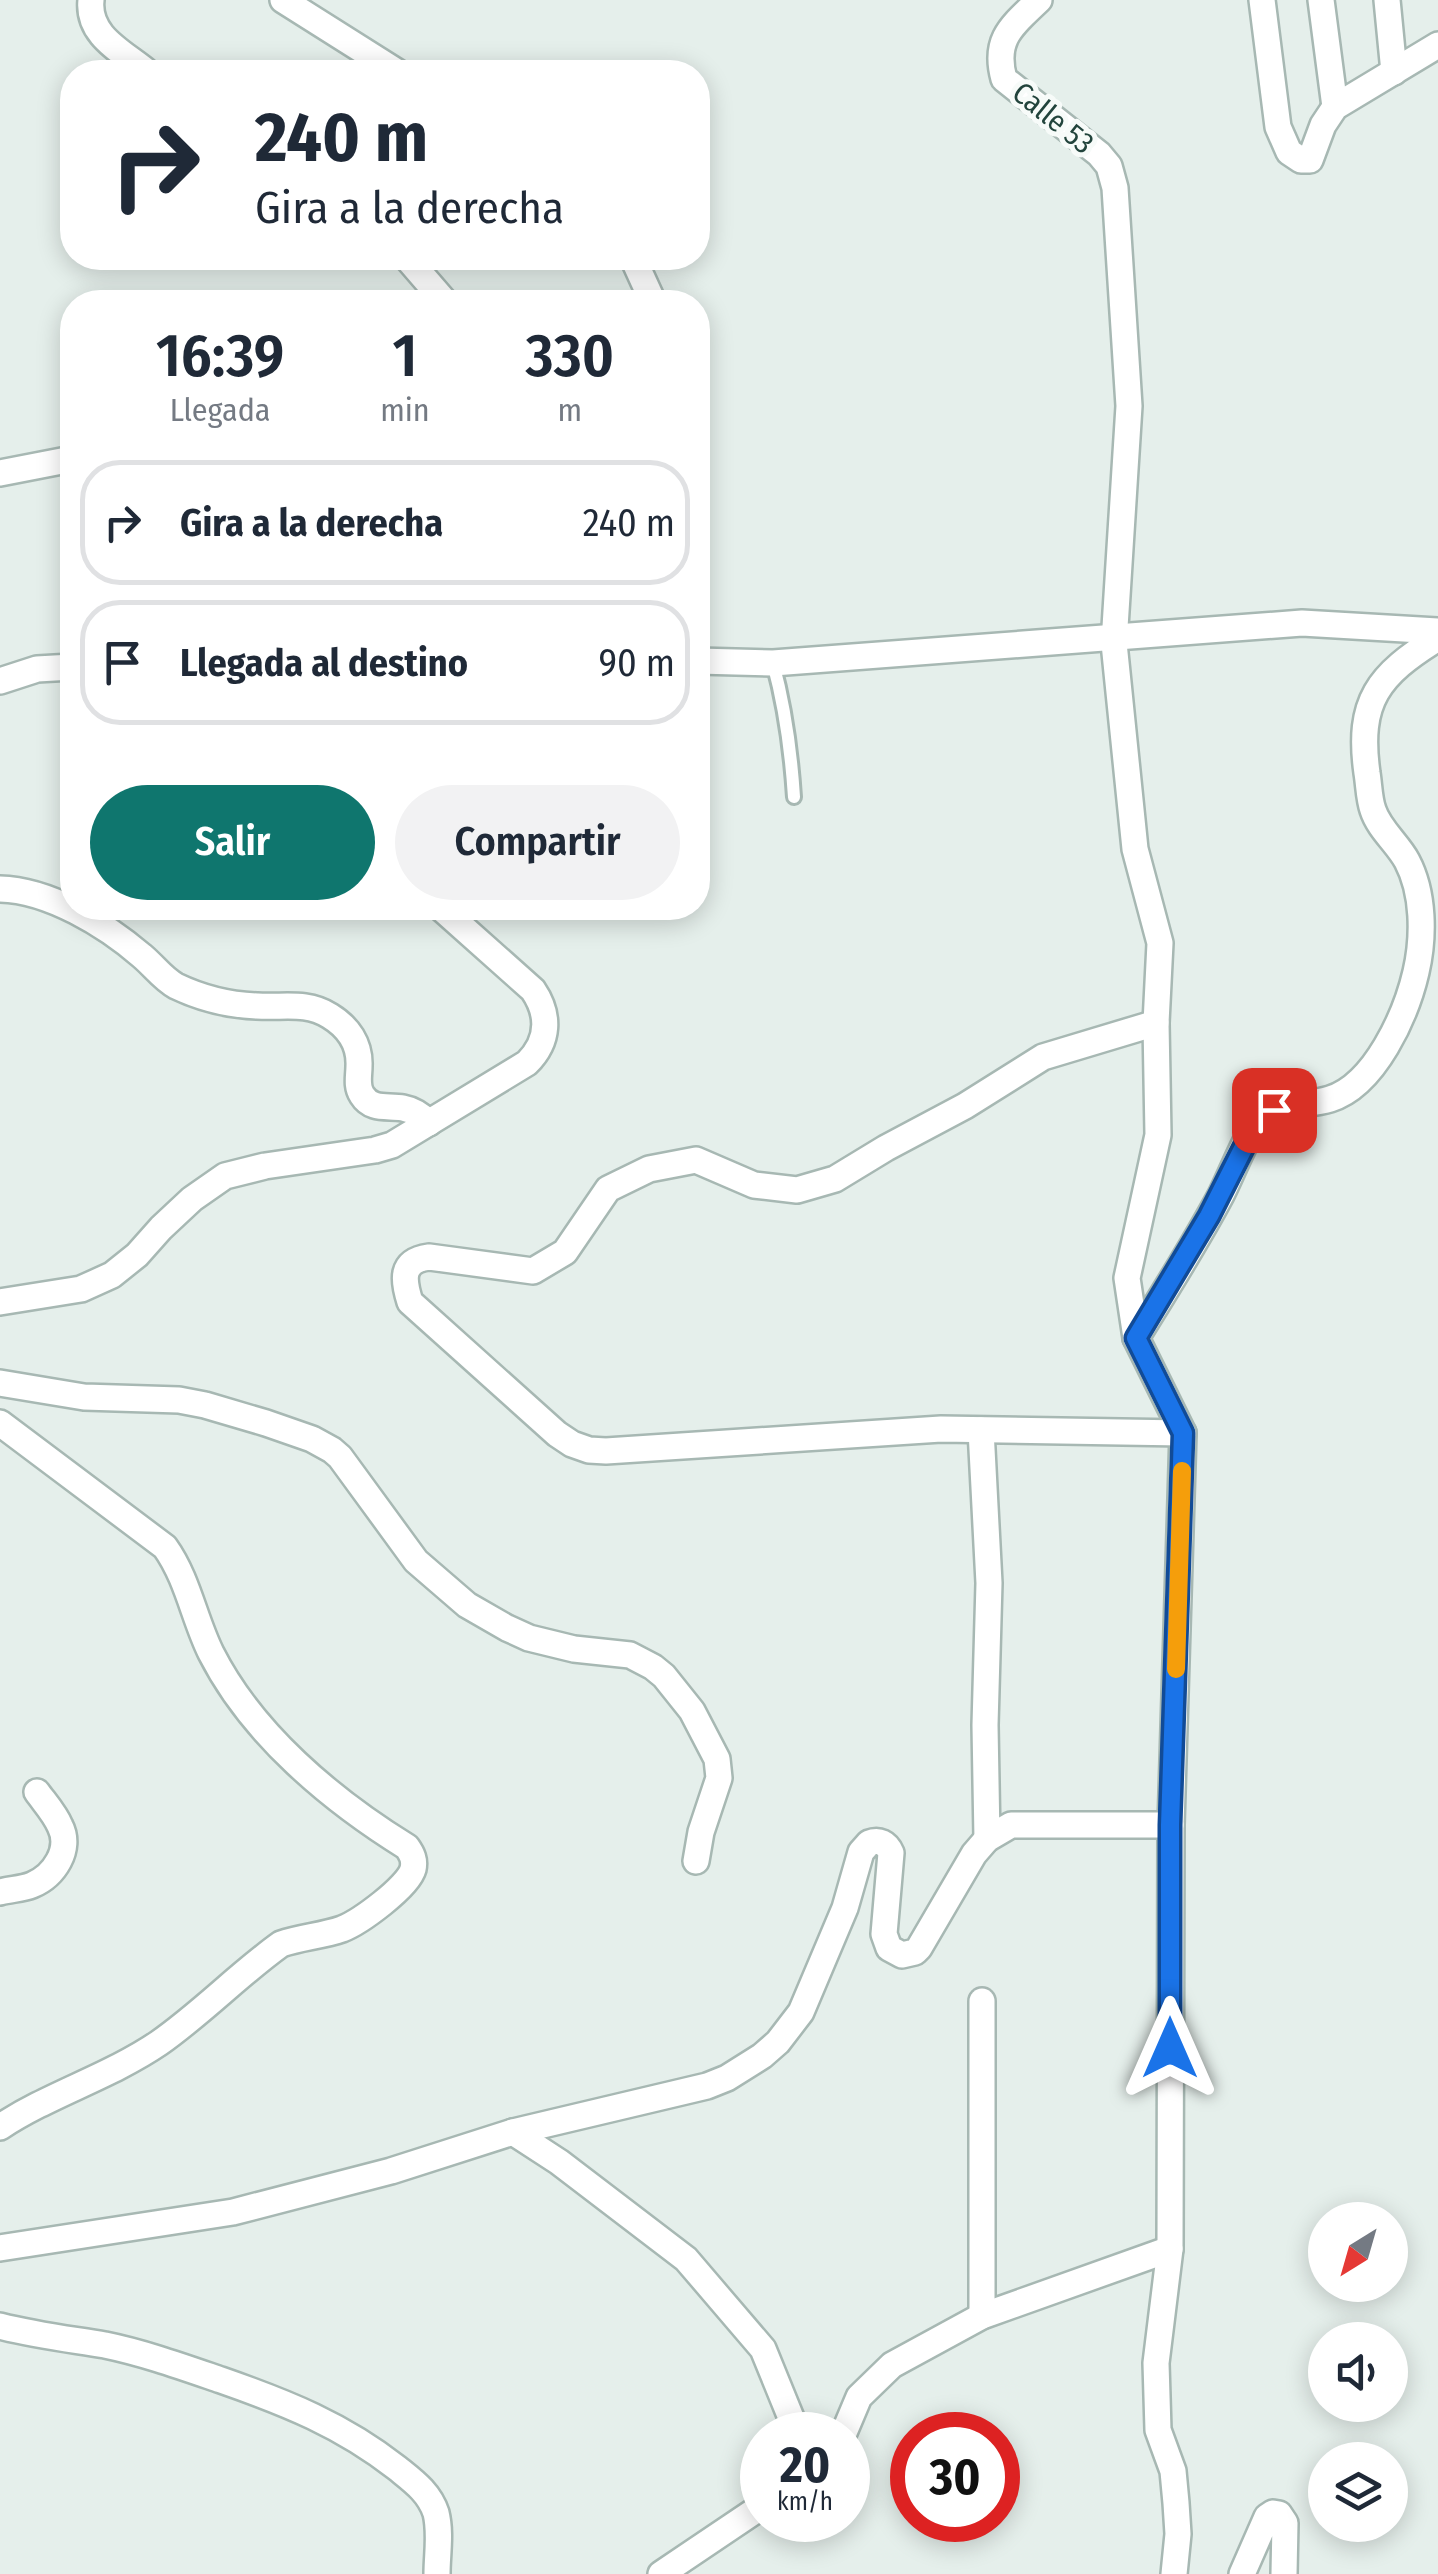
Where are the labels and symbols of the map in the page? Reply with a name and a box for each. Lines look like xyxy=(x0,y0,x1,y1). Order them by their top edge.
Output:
street label: Calle 53 xyxy=(1005,74,1101,162)
pin xyxy=(1232,1068,1317,1153)
position arrow xyxy=(1118,1996,1222,2100)
north arrow xyxy=(1308,2202,1408,2302)
speed limit sign: 30 xyxy=(890,2412,1020,2542)

